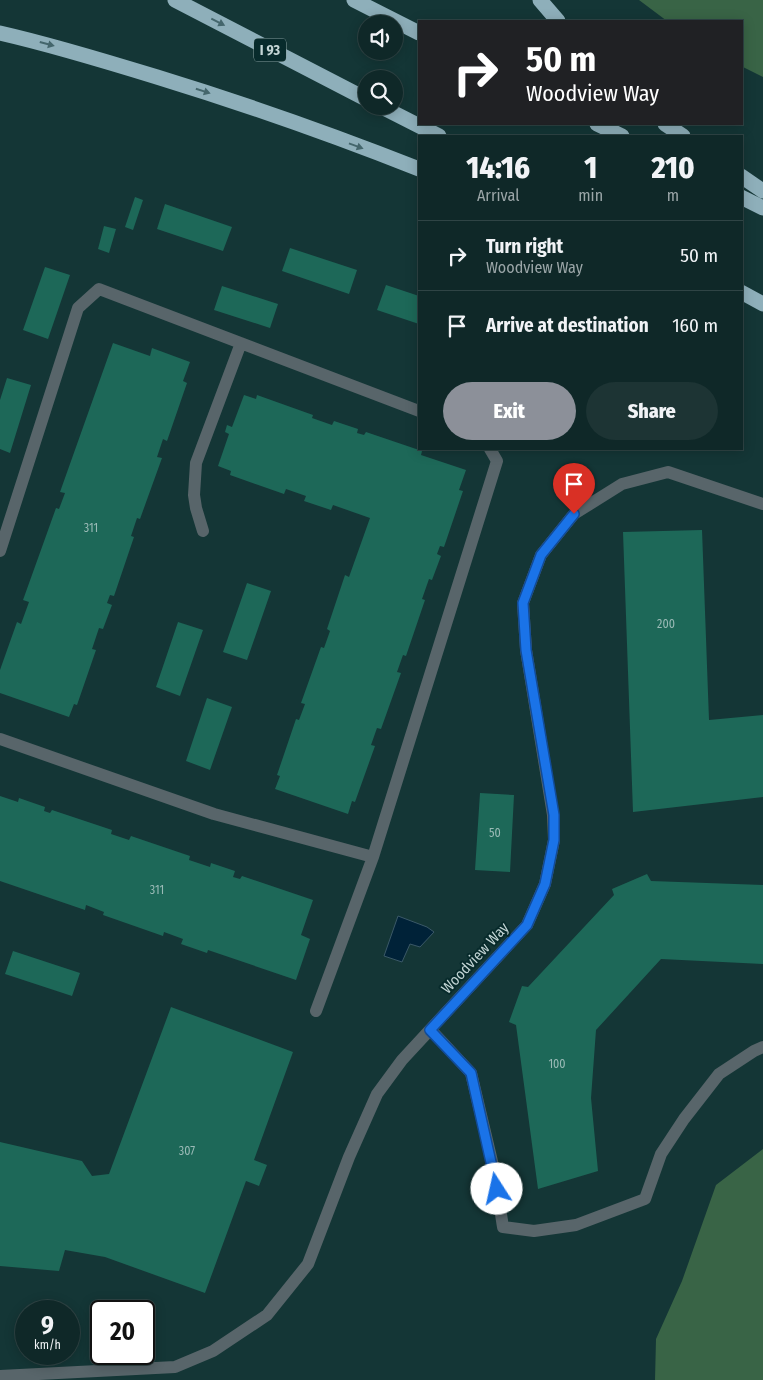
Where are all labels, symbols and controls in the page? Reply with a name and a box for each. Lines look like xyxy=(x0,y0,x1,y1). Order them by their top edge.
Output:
map controls xyxy=(358,15,403,115)
button: sound xyxy=(358,15,403,60)
one-way arrow xyxy=(211,18,225,26)
road number: I 93 xyxy=(254,38,286,62)
text: 50 m xyxy=(526,38,596,80)
one-way arrow xyxy=(40,40,55,48)
icon: right xyxy=(443,40,508,105)
button: search xyxy=(358,70,403,115)
text: Woodview Way xyxy=(526,80,659,107)
one-way arrow xyxy=(196,87,211,95)
one-way arrow xyxy=(349,142,364,150)
text: 14:16 xyxy=(466,150,530,186)
text: 1 xyxy=(584,150,597,186)
text: 210 xyxy=(651,150,695,186)
text: Arrival xyxy=(477,186,519,205)
text: min xyxy=(578,186,603,205)
text: m xyxy=(667,186,679,205)
text: Turn right xyxy=(486,235,563,258)
icon: right xyxy=(443,242,471,270)
text: 50 m xyxy=(680,244,718,267)
text: Woodview Way xyxy=(486,258,583,277)
icon: arrive xyxy=(443,312,471,340)
text: Arrive at destination xyxy=(486,314,649,337)
text: 160 m xyxy=(672,314,718,337)
button: Exit xyxy=(443,382,576,440)
button: Share xyxy=(586,382,718,440)
pin xyxy=(553,463,595,514)
icon: arrive xyxy=(560,470,588,498)
house number: 311 xyxy=(84,521,98,535)
house number: 200 xyxy=(657,617,675,631)
house number: 50 xyxy=(489,826,501,840)
house number: 311 xyxy=(150,883,164,897)
street label: Woodview Way xyxy=(437,918,513,997)
house number: 100 xyxy=(548,1057,566,1071)
house number: 307 xyxy=(179,1144,195,1158)
position arrow xyxy=(470,1162,522,1214)
speed limit sign: 20 xyxy=(90,1300,155,1365)
text: 9 xyxy=(41,1311,54,1341)
text: km/h xyxy=(34,1338,61,1352)

